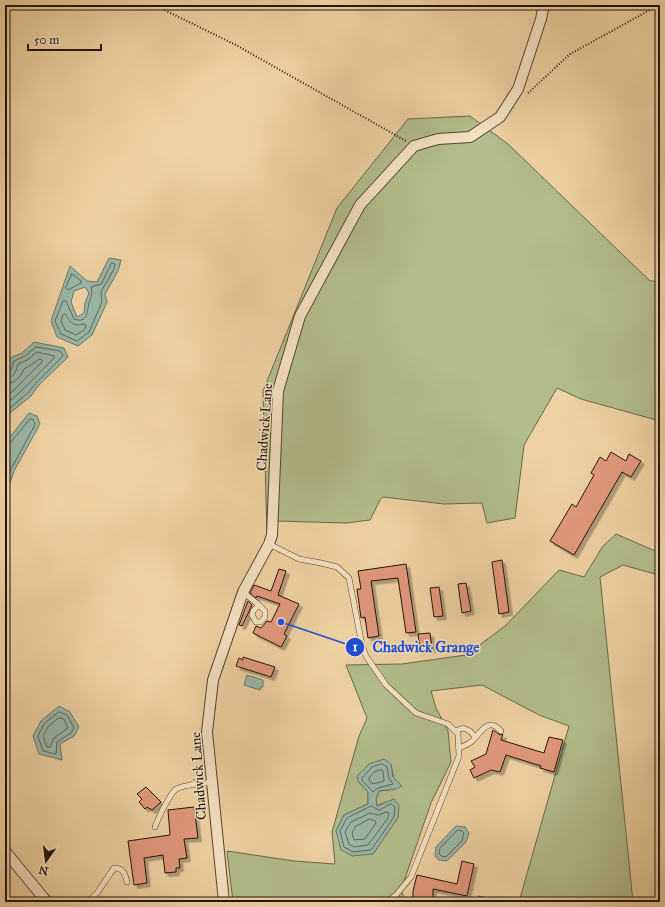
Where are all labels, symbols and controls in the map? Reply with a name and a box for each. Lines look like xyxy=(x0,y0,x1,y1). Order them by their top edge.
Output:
scale bar xyxy=(28,26,101,52)
text: 50 m xyxy=(34,33,59,47)
street label: Chadwick Lane xyxy=(253,382,276,472)
callout: Chadwick Grange xyxy=(345,633,488,660)
text: Chadwick Grange xyxy=(372,638,480,657)
text: 1 xyxy=(353,640,358,654)
street label: Chadwick Lane xyxy=(187,731,210,821)
north arrow xyxy=(26,841,66,881)
text: N xyxy=(37,863,50,878)

